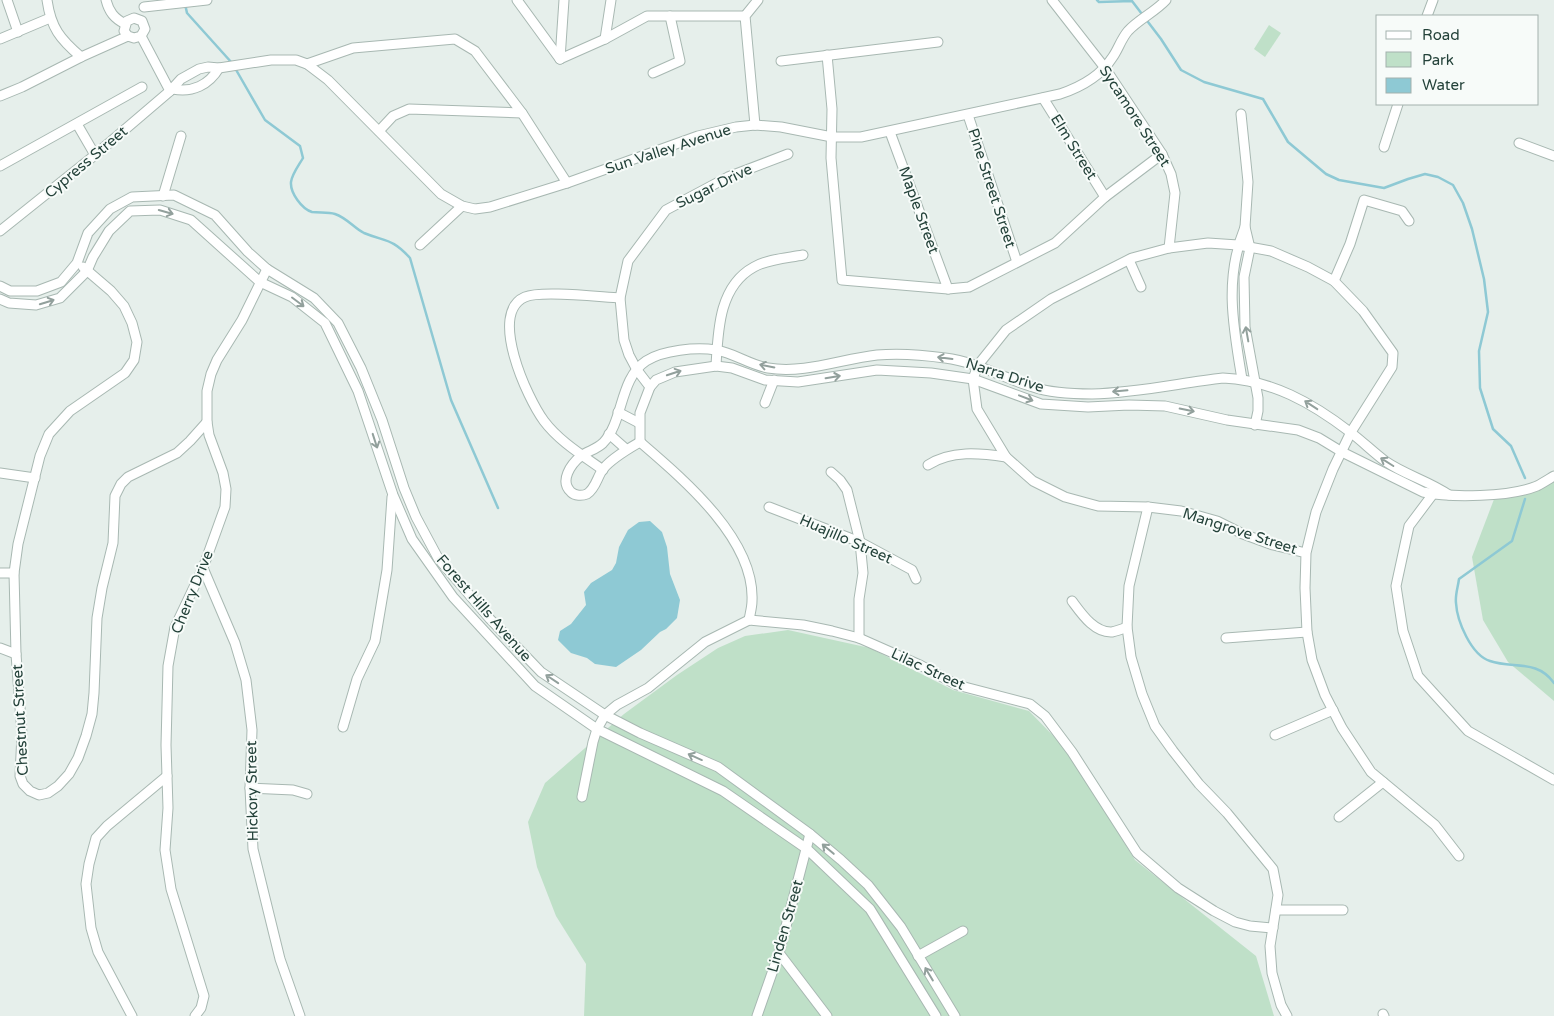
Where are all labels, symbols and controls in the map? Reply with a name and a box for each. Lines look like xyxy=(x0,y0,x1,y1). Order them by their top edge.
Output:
legend xyxy=(1376,15,1539,105)
text: Road xyxy=(1422,26,1460,44)
text: Park xyxy=(1422,51,1454,69)
street label: Sycamore Street xyxy=(1096,62,1175,170)
text: Water xyxy=(1422,76,1465,94)
street label: Elm Street xyxy=(1047,111,1101,183)
street label: Sun Valley Avenue xyxy=(603,120,733,178)
street label: Cypress Street xyxy=(41,122,131,202)
street label: Pine Street Street xyxy=(964,126,1020,250)
street label: Sugar Drive xyxy=(673,160,755,212)
street label: Maple Street xyxy=(895,164,943,256)
one-way arrow xyxy=(157,208,173,217)
one-way arrow xyxy=(39,296,55,306)
one-way arrow xyxy=(291,297,305,307)
one-way arrow xyxy=(1241,327,1251,343)
one-way arrow xyxy=(938,353,954,363)
street label: Narra Drive xyxy=(964,354,1046,396)
one-way arrow xyxy=(760,361,776,371)
one-way arrow xyxy=(666,368,682,378)
one-way arrow xyxy=(825,371,841,381)
one-way arrow xyxy=(1112,387,1128,396)
one-way arrow xyxy=(1018,394,1033,403)
one-way arrow xyxy=(1304,400,1318,410)
one-way arrow xyxy=(1179,406,1195,416)
one-way arrow xyxy=(371,433,380,448)
one-way arrow xyxy=(1381,456,1395,466)
street label: Mangrove Street xyxy=(1181,504,1300,558)
street label: Huajillo Street xyxy=(797,511,895,568)
street label: Cherry Drive xyxy=(167,548,217,636)
street label: Forest Hills Avenue xyxy=(433,551,535,665)
street label: Lilac Street xyxy=(888,644,968,694)
street label: Chestnut Street xyxy=(8,664,32,776)
one-way arrow xyxy=(546,674,560,684)
street label: Hickory Street xyxy=(242,740,262,841)
one-way arrow xyxy=(688,752,703,762)
one-way arrow xyxy=(821,843,834,855)
street label: Linden Street xyxy=(763,877,807,974)
one-way arrow xyxy=(924,968,934,982)

